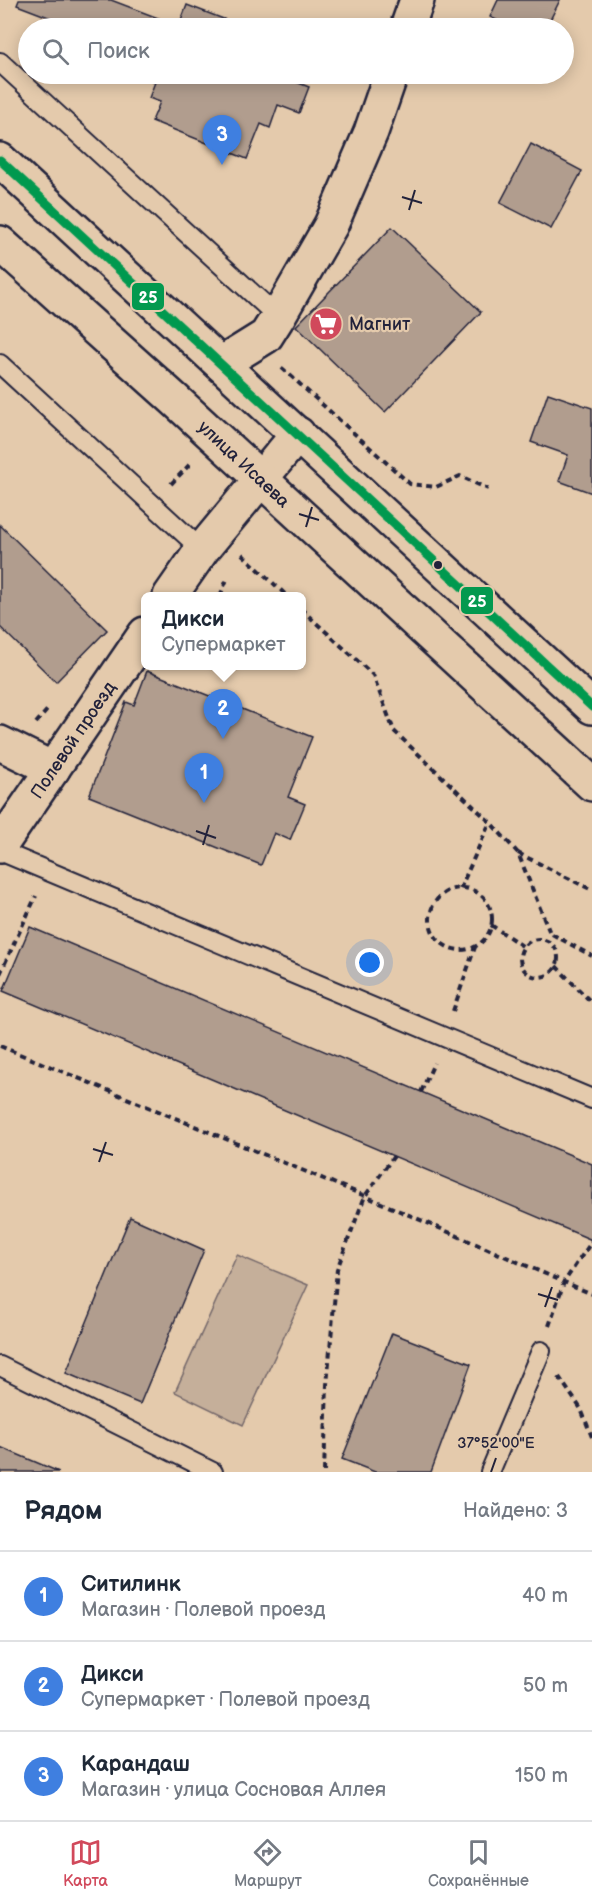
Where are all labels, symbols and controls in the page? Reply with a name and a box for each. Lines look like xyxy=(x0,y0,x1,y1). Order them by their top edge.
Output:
search box xyxy=(18,18,574,84)
icon: search xyxy=(39,35,72,68)
text: Поиск xyxy=(87,38,150,65)
pin: 3 xyxy=(202,116,242,165)
line badge: 25 xyxy=(131,282,165,311)
text: 25 xyxy=(139,289,157,308)
supermarket icon: Магнит xyxy=(308,306,344,342)
place label: Магнит xyxy=(349,314,411,335)
street label: улица Исаева xyxy=(194,417,294,512)
unlabelled marker xyxy=(432,559,444,571)
line badge: 25 xyxy=(460,586,494,615)
popup xyxy=(141,592,306,670)
text: 25 xyxy=(468,593,486,612)
text: Дикси xyxy=(161,606,224,633)
text: Супермаркет xyxy=(161,633,286,657)
street label: Полевой проезд xyxy=(27,678,120,803)
pin: 2 xyxy=(204,690,242,739)
pin: 1 xyxy=(184,754,224,803)
your location xyxy=(355,948,384,977)
text: 37°52'00"E xyxy=(457,1434,535,1453)
text: Рядом xyxy=(24,1496,102,1527)
text: Найдено: 3 xyxy=(463,1499,568,1523)
text: Ситилинк xyxy=(81,1571,181,1598)
text: 1 xyxy=(39,1584,48,1608)
text: 40 m xyxy=(522,1584,568,1608)
text: Магазин · Полевой проезд xyxy=(81,1598,325,1622)
text: Дикси xyxy=(81,1661,144,1688)
text: 2 xyxy=(38,1674,49,1698)
text: 50 m xyxy=(523,1674,568,1698)
text: Супермаркет · Полевой проезд xyxy=(81,1688,370,1712)
text: Карандаш xyxy=(81,1751,190,1778)
text: 3 xyxy=(38,1764,49,1788)
text: 150 m xyxy=(515,1764,568,1788)
text: Магазин · улица Сосновая Аллея xyxy=(81,1778,386,1802)
tab: Карта xyxy=(63,1836,108,1891)
tab: Маршрут xyxy=(234,1836,302,1891)
tab: Сохранённые xyxy=(428,1836,529,1891)

